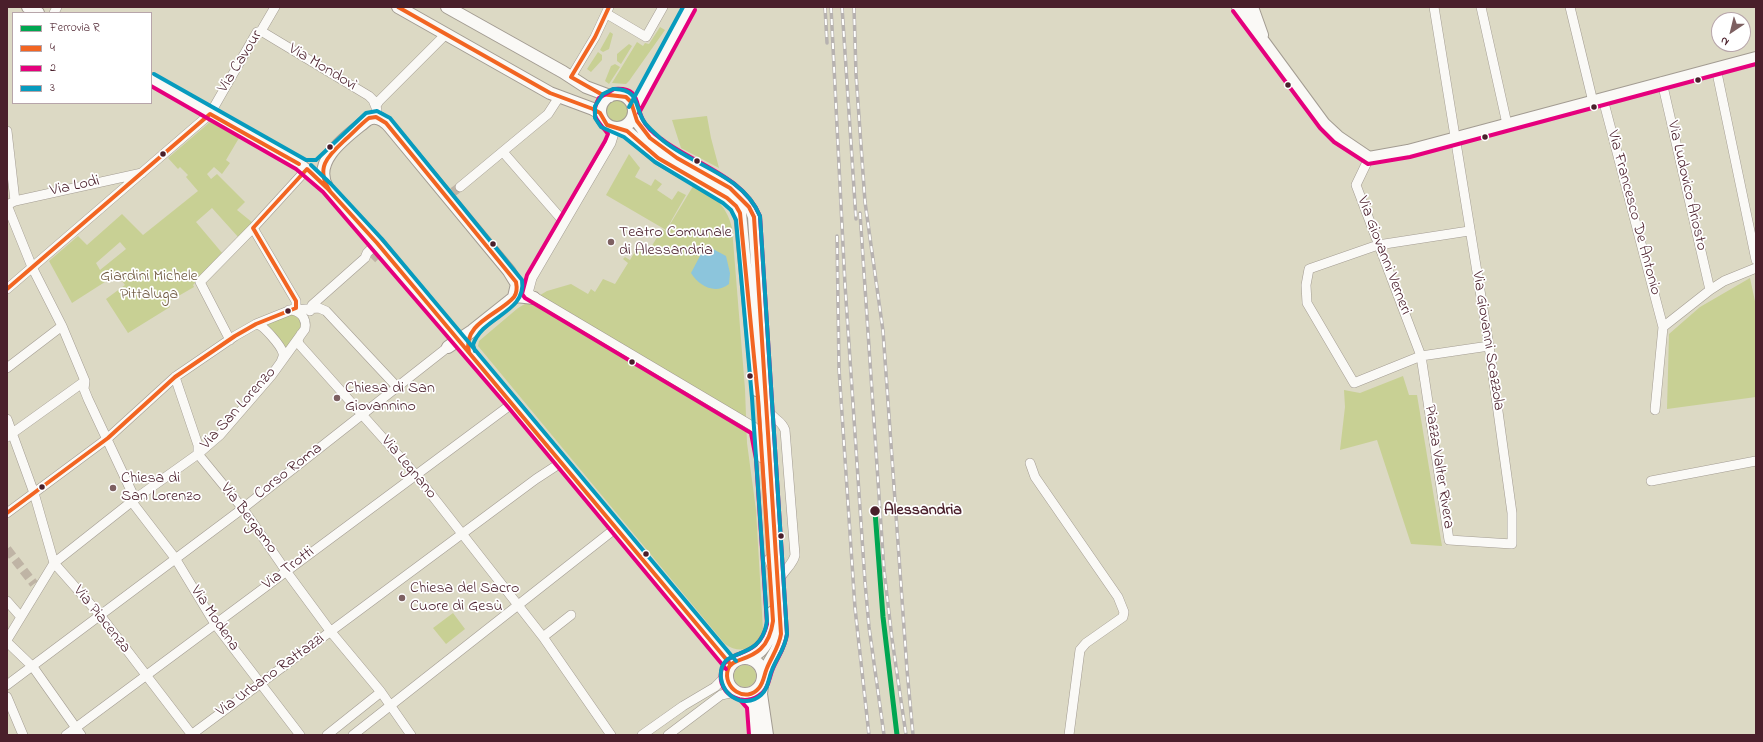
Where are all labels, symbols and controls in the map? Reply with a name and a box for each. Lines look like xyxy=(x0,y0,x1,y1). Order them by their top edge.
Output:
legend xyxy=(12,12,152,104)
north arrow xyxy=(1711,12,1751,52)
text: Ferrovia R xyxy=(50,19,100,37)
street label: Via Cavour xyxy=(214,27,268,97)
text: N xyxy=(1717,32,1732,50)
text: 4 xyxy=(50,39,55,57)
street label: Via Mondovì xyxy=(284,40,360,96)
text: 2 xyxy=(50,59,56,77)
unlabelled marker xyxy=(1693,75,1703,85)
text: 3 xyxy=(50,79,55,97)
unlabelled marker xyxy=(1283,80,1293,90)
unlabelled marker xyxy=(1589,102,1599,112)
street label: Via Ludovico Ariosto xyxy=(1662,119,1710,253)
street label: Via Francesco De Antonio xyxy=(1602,129,1664,297)
unlabelled marker xyxy=(1480,132,1490,142)
unlabelled marker xyxy=(325,142,335,152)
unlabelled marker xyxy=(158,149,168,159)
unlabelled marker xyxy=(692,156,702,166)
street label: Via Lodi xyxy=(49,172,101,202)
street label: Via Giovanni Verneri xyxy=(1352,194,1414,318)
place label: Teatro Comunale di Alessandria xyxy=(619,223,732,261)
marker: Teatro Comunale di Alessandria xyxy=(606,237,616,247)
unlabelled marker xyxy=(488,239,498,249)
park label: Giardini Michele Pittaluga xyxy=(100,267,198,305)
street label: Via Giovanni Scazzola xyxy=(1466,270,1508,412)
unlabelled marker xyxy=(283,306,293,316)
unlabelled marker xyxy=(627,357,637,367)
street label: Via San Lorenzo xyxy=(197,364,281,454)
unlabelled marker xyxy=(745,371,755,381)
place label: Chiesa di San Giovannino xyxy=(345,379,435,417)
marker: Chiesa di San Giovannino xyxy=(332,393,342,403)
street label: Piazza Valter Rivera xyxy=(1419,404,1457,530)
street label: Via Legnano xyxy=(376,432,440,504)
street label: Corso Roma xyxy=(251,440,327,504)
place label: Chiesa di San Lorenzo xyxy=(121,469,201,507)
street label: Via Bergamo xyxy=(215,480,281,558)
unlabelled marker xyxy=(37,482,47,492)
marker: Chiesa di San Lorenzo xyxy=(108,483,118,493)
place label: Alessandria xyxy=(884,501,962,521)
marker: Alessandria xyxy=(868,504,882,518)
unlabelled marker xyxy=(776,531,786,541)
street label: Via Trotti xyxy=(259,543,319,595)
unlabelled marker xyxy=(641,549,651,559)
place label: Chiesa del Sacro Cuore di Gesù xyxy=(410,579,519,617)
street label: Via Piacenza xyxy=(68,582,134,658)
street label: Via Modena xyxy=(185,583,243,655)
marker: Chiesa del Sacro Cuore di Gesù xyxy=(397,593,407,603)
street label: Via Urbano Rattazzi xyxy=(213,630,329,722)

